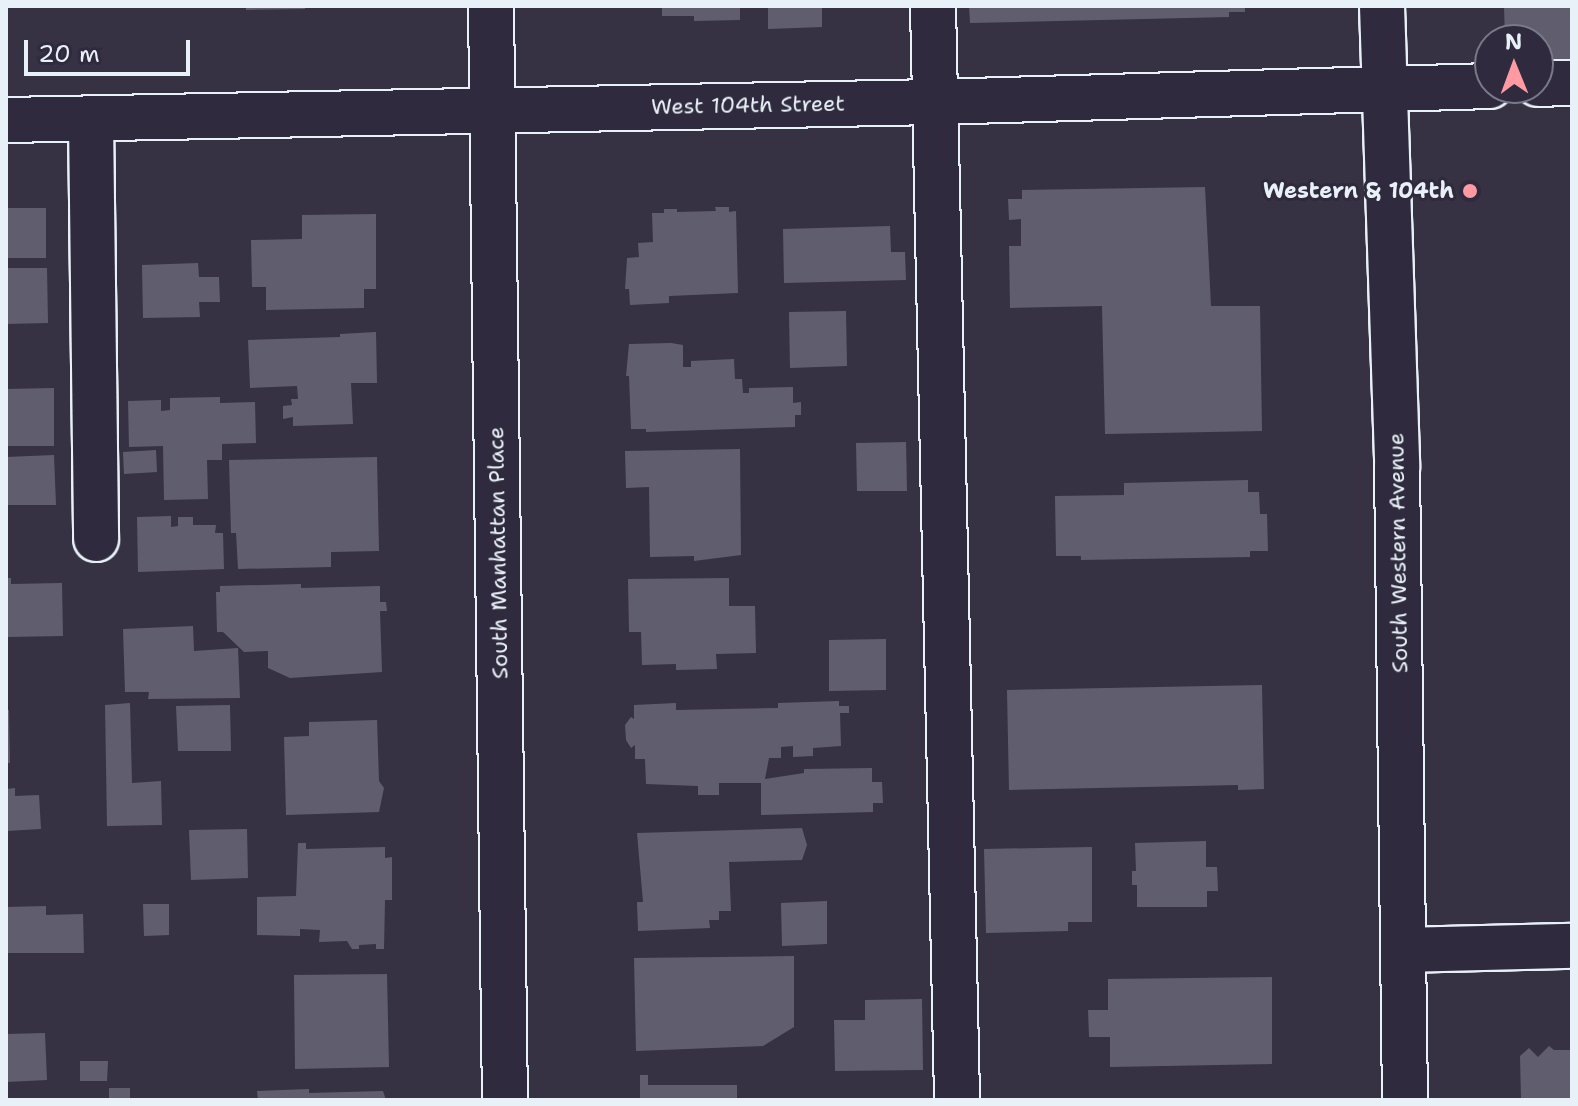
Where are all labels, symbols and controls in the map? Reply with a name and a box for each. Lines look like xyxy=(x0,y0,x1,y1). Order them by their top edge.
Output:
scale bar xyxy=(28,24,194,74)
north arrow xyxy=(1474,24,1554,104)
text: N xyxy=(1505,27,1523,56)
text: 20 m xyxy=(38,38,100,70)
street label: West 104th Street xyxy=(651,90,845,120)
place label: Western & 104th xyxy=(1263,178,1454,204)
marker: Western & 104th xyxy=(1461,182,1479,200)
street label: South Manhattan Place xyxy=(483,427,513,679)
street label: South Western Avenue xyxy=(1383,433,1413,673)

